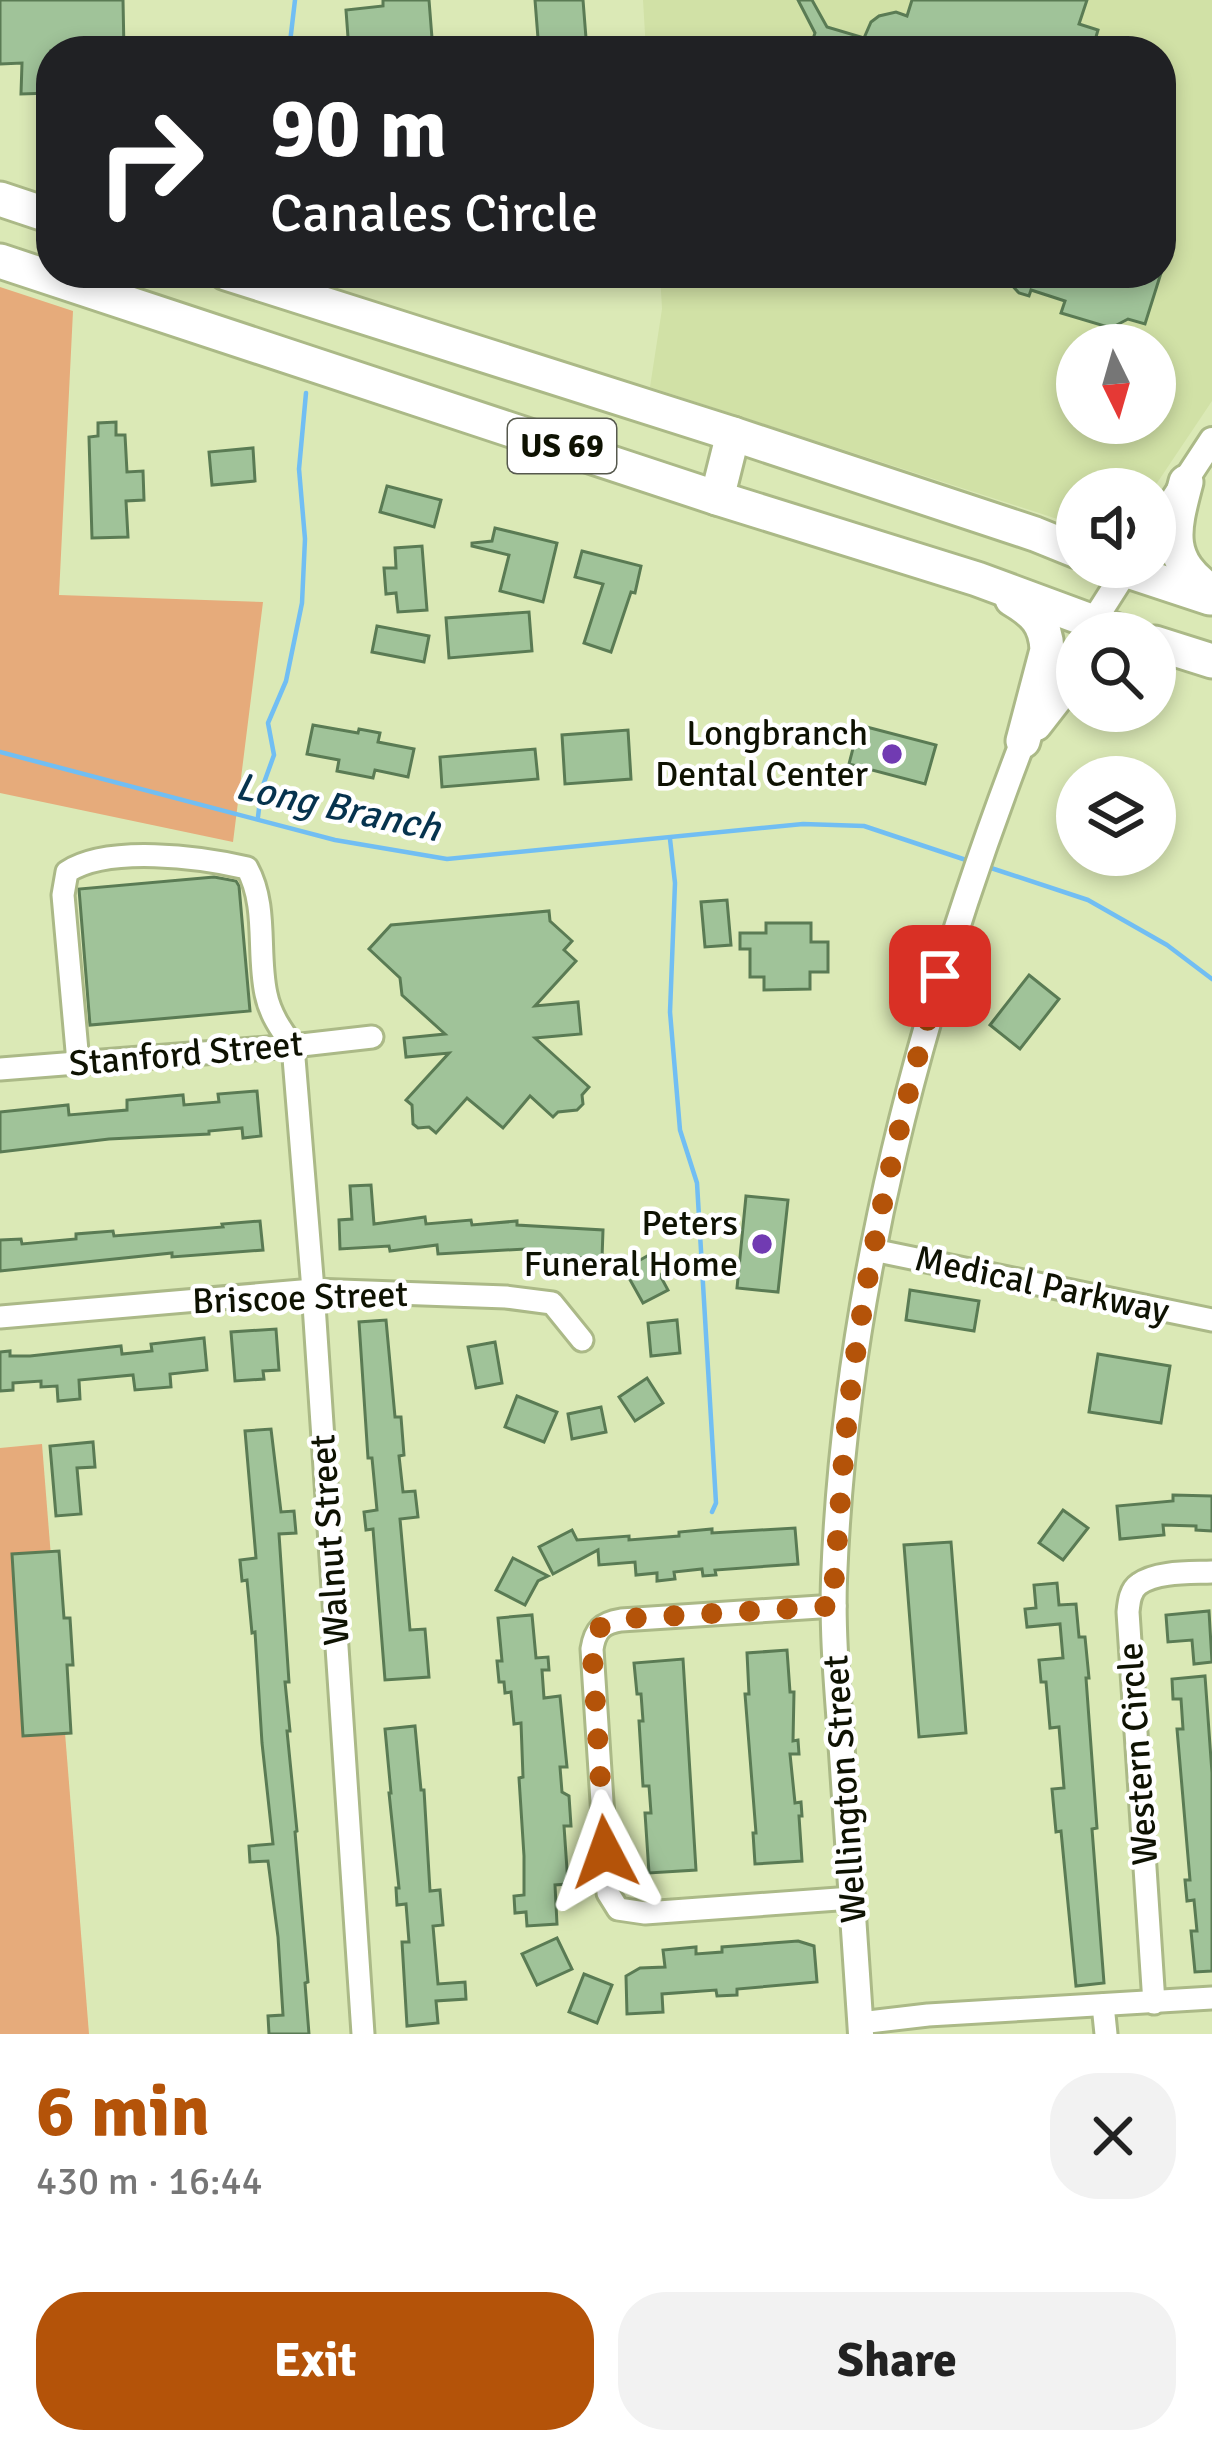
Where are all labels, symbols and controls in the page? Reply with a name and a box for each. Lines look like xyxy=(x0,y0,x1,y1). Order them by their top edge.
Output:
text: 90 m xyxy=(270,77,447,181)
icon: right xyxy=(72,84,228,240)
text: Canales Circle xyxy=(270,180,598,247)
north arrow xyxy=(1056,324,1176,444)
map controls xyxy=(1056,324,1176,876)
road number: US 69 xyxy=(508,419,616,473)
button: sound xyxy=(1056,468,1176,588)
button: search xyxy=(1056,612,1176,732)
place label: Longbranch Dental Center xyxy=(655,711,869,797)
marker: Longbranch Dental Center xyxy=(879,741,905,767)
button: layers xyxy=(1056,756,1176,876)
water label: Long Branch xyxy=(231,762,446,852)
pin xyxy=(889,925,991,1027)
icon: arrive xyxy=(907,943,973,1009)
street label: Stanford Street xyxy=(67,1021,305,1087)
place label: Peters Funeral Home xyxy=(523,1201,738,1287)
marker: Peters Funeral Home xyxy=(749,1231,775,1257)
street label: Medical Parkway xyxy=(911,1236,1173,1334)
street label: Briscoe Street xyxy=(191,1272,409,1324)
street label: Walnut Street xyxy=(300,1433,360,1647)
street label: Western Circle xyxy=(1108,1641,1168,1867)
street label: Wellington Street xyxy=(813,1653,877,1925)
position arrow xyxy=(542,1789,668,1915)
text: 6 min xyxy=(36,2067,210,2156)
button: close xyxy=(1050,2073,1176,2199)
text: 430 m · 16:44 xyxy=(36,2157,263,2205)
button: Exit xyxy=(36,2292,594,2430)
button: Share xyxy=(618,2292,1176,2430)

